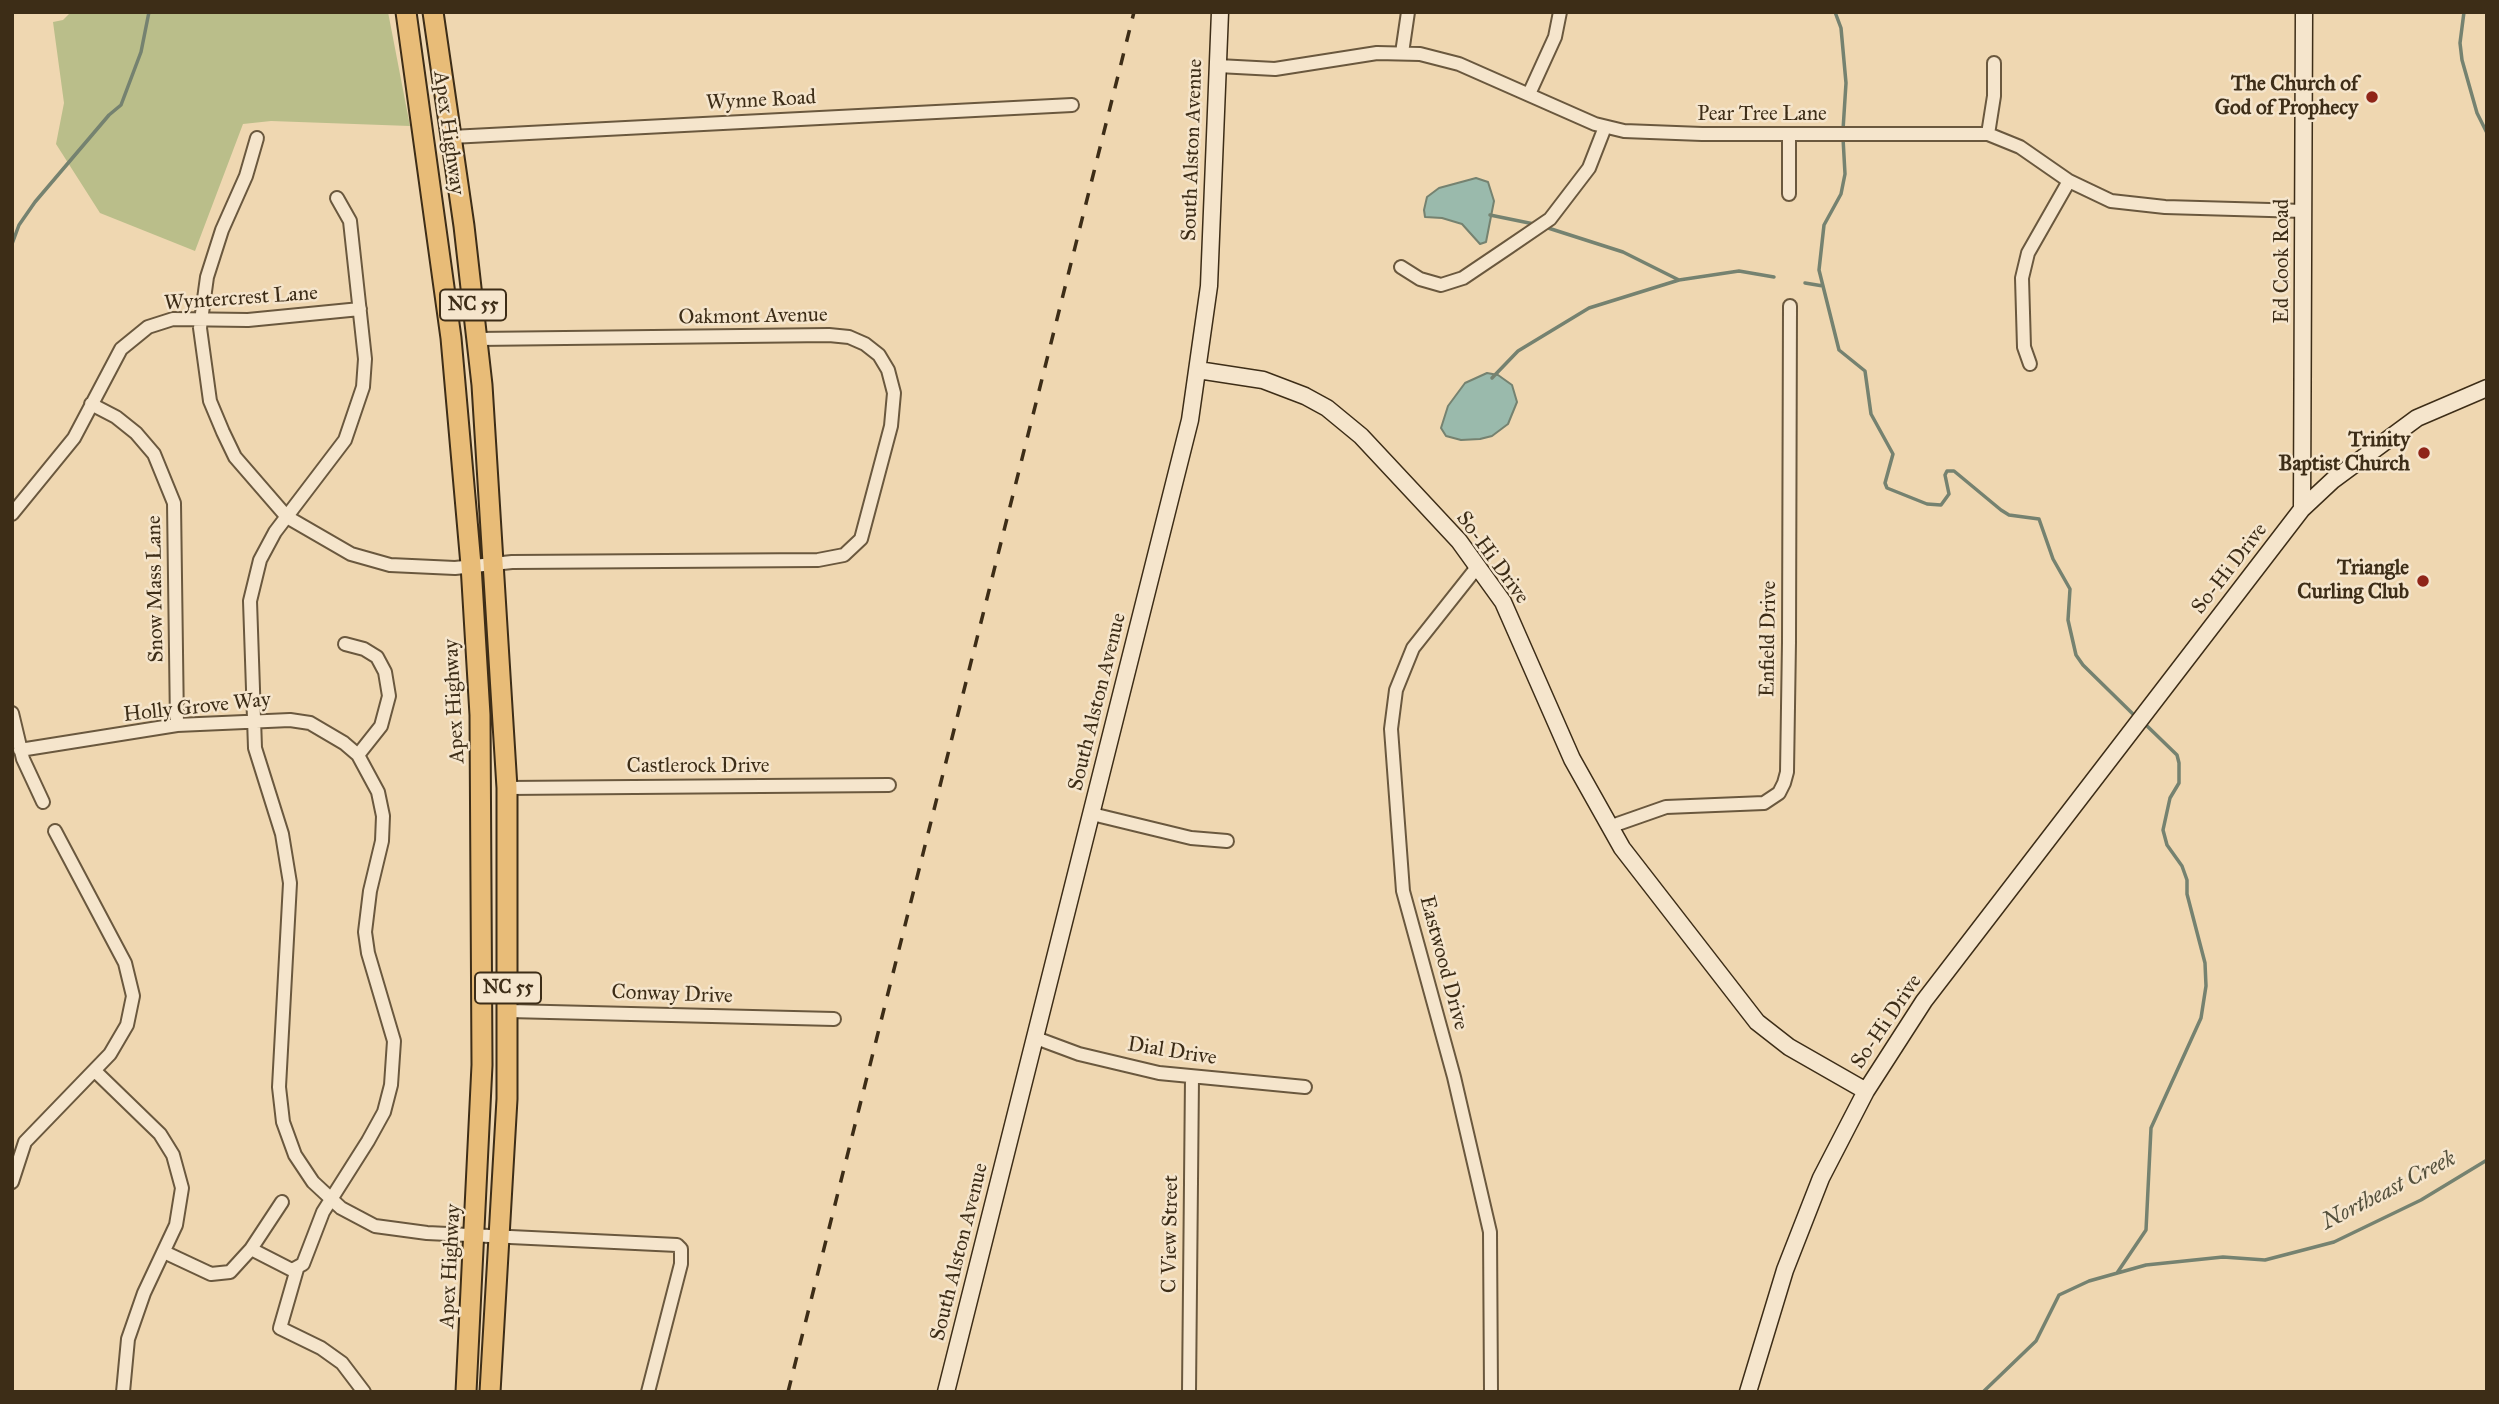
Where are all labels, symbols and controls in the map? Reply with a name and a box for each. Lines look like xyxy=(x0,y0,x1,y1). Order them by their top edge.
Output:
street label: South Alston Avenue xyxy=(1177,58,1209,242)
street label: Apex Highway xyxy=(427,70,469,196)
place label: The Church of God of Prophecy xyxy=(2215,72,2358,122)
street label: Wynne Road xyxy=(705,86,817,116)
marker: The Church of God of Prophecy xyxy=(2364,89,2380,105)
street label: Pear Tree Lane xyxy=(1697,102,1827,128)
street label: Ed Cook Road xyxy=(2270,199,2296,323)
street label: Wyntercrest Lane xyxy=(163,281,319,317)
road number: NC 55 xyxy=(440,290,506,320)
street label: Oakmont Avenue xyxy=(678,303,828,331)
place label: Trinity Baptist Church xyxy=(2279,428,2410,478)
marker: Trinity Baptist Church xyxy=(2416,445,2432,461)
street label: So-Hi Drive xyxy=(1450,507,1534,609)
street label: Snow Mass Lane xyxy=(142,515,170,663)
street label: So-Hi Drive xyxy=(2187,519,2273,619)
place label: Triangle Curling Club xyxy=(2297,556,2409,606)
marker: Triangle Curling Club xyxy=(2415,573,2431,589)
street label: Enfield Drive xyxy=(1755,581,1783,697)
street label: South Alston Avenue xyxy=(1064,611,1132,793)
street label: Apex Highway xyxy=(439,638,471,764)
street label: Holly Grove Way xyxy=(122,688,272,728)
street label: Castlerock Drive xyxy=(627,754,769,780)
street label: Eastwood Drive xyxy=(1413,893,1473,1033)
street label: So-Hi Drive xyxy=(1846,970,1928,1074)
road number: NC 55 xyxy=(475,972,541,1004)
street label: Conway Drive xyxy=(611,980,733,1010)
street label: Dial Drive xyxy=(1126,1033,1218,1071)
water label: Northeast Creek xyxy=(2317,1145,2461,1237)
street label: South Alston Avenue xyxy=(926,1161,994,1343)
street label: C View Street xyxy=(1157,1175,1185,1293)
street label: Apex Highway xyxy=(435,1203,467,1329)

